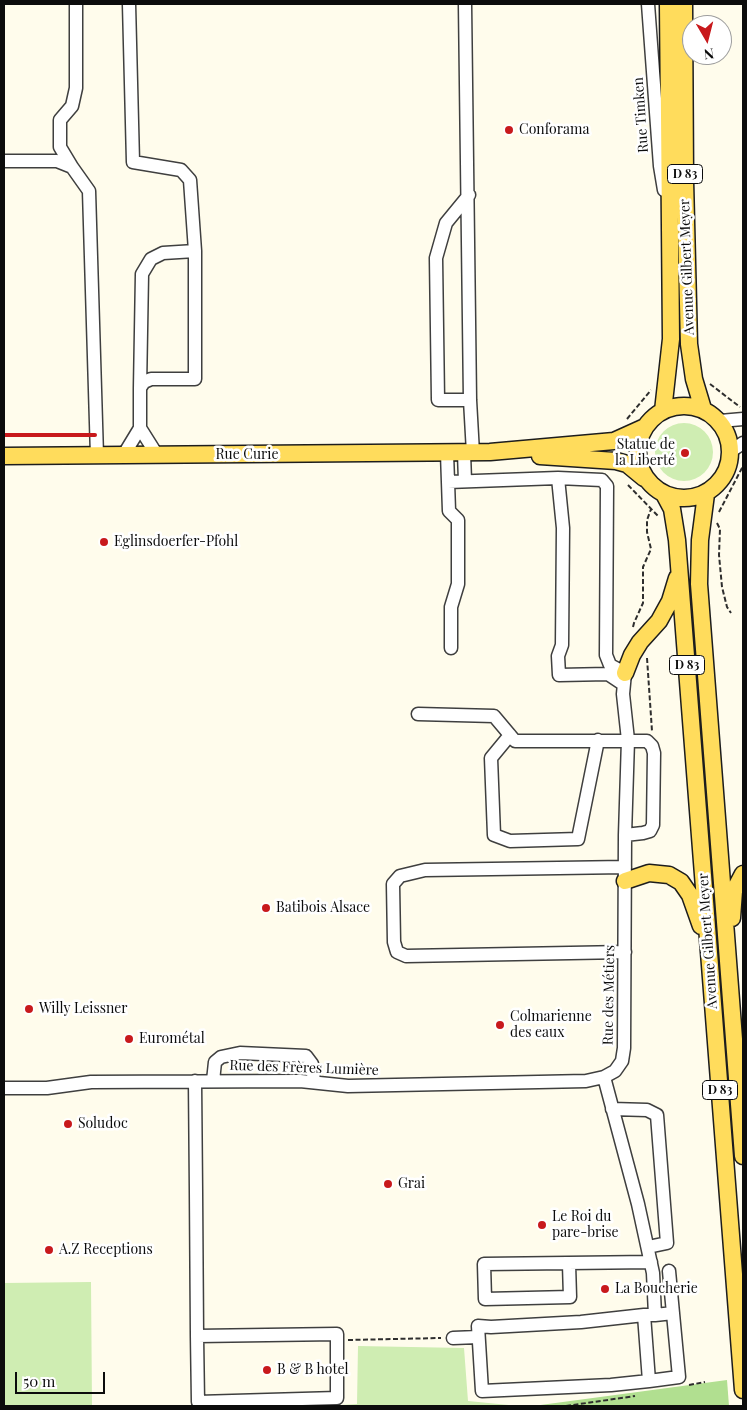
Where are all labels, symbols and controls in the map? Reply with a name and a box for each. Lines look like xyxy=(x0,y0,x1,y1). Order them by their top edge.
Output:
north arrow xyxy=(682,15,732,65)
text: N xyxy=(703,44,715,64)
street label: Rue Timken xyxy=(630,77,652,153)
place label: Conforama xyxy=(519,122,589,138)
marker: Conforama xyxy=(503,124,515,136)
road number: D 83 xyxy=(668,164,702,183)
street label: Avenue Gilbert Meyer xyxy=(676,199,698,335)
place label: Statue de la Liberté xyxy=(615,437,675,470)
street label: Rue Curie xyxy=(216,447,278,463)
marker: Statue de la Liberté xyxy=(679,447,691,459)
place label: Eglinsdoerfer-Pfohl xyxy=(114,534,238,550)
marker: Eglinsdoerfer-Pfohl xyxy=(98,536,110,548)
road number: D 83 xyxy=(670,656,704,674)
street label: Avenue Gilbert Meyer xyxy=(695,872,721,1010)
place label: Batibois Alsace xyxy=(276,900,370,916)
marker: Batibois Alsace xyxy=(260,902,272,914)
street label: Rue des Métiers xyxy=(600,945,618,1045)
place label: Willy Leissner xyxy=(39,1001,128,1017)
marker: Willy Leissner xyxy=(23,1003,35,1015)
place label: Colmarienne des eaux xyxy=(510,1009,592,1042)
marker: Colmarienne des eaux xyxy=(494,1019,506,1031)
place label: Eurométal xyxy=(139,1031,205,1047)
marker: Eurométal xyxy=(123,1033,135,1045)
street label: Rue des Frères Lumière xyxy=(229,1057,379,1079)
road number: D 83 xyxy=(702,1080,738,1100)
place label: Soludoc xyxy=(78,1116,128,1132)
marker: Soludoc xyxy=(62,1118,74,1130)
place label: Grai xyxy=(398,1176,425,1192)
marker: Grai xyxy=(382,1178,394,1190)
place label: Le Roi du pare-brise xyxy=(552,1209,619,1242)
marker: Le Roi du pare-brise xyxy=(536,1219,548,1231)
place label: A.Z Receptions xyxy=(59,1242,153,1258)
marker: A.Z Receptions xyxy=(43,1244,55,1256)
place label: La Boucherie xyxy=(615,1281,698,1297)
marker: La Boucherie xyxy=(599,1283,611,1295)
scale bar xyxy=(18,1362,108,1394)
place label: B & B hotel xyxy=(277,1362,349,1378)
marker: B & B hotel xyxy=(261,1364,273,1376)
text: 50 m xyxy=(23,1371,55,1391)

